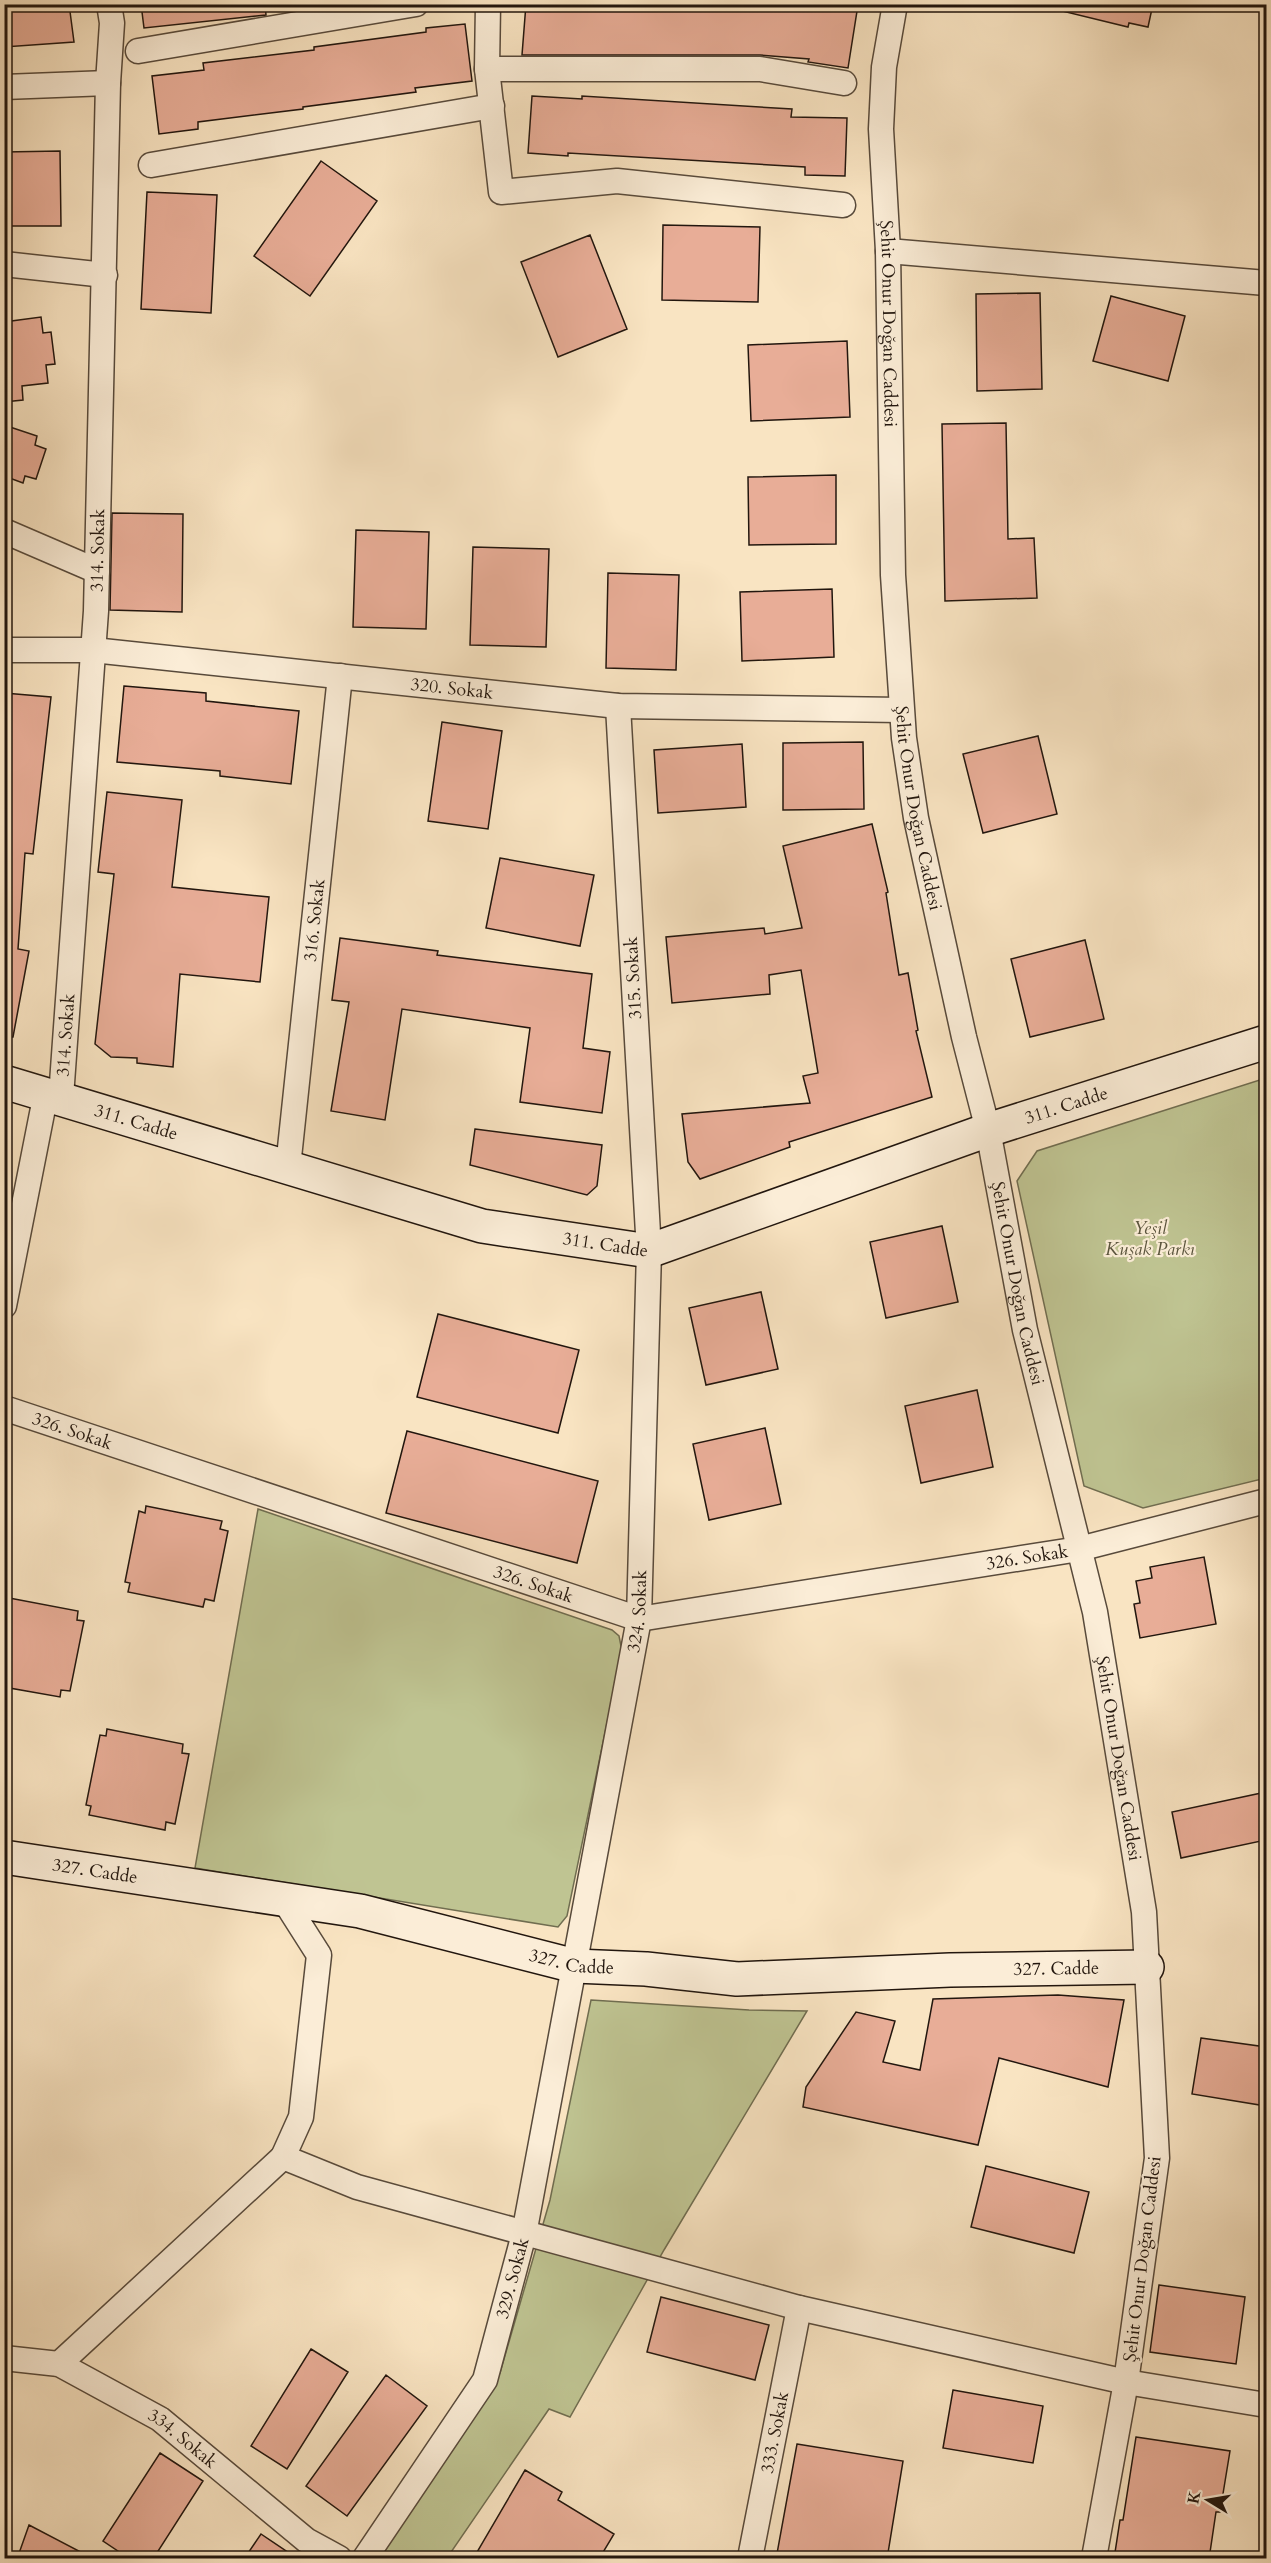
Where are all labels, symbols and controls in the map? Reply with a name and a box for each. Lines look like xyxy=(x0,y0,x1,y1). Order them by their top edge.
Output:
street label: Şehit Onur Doğan Caddesi xyxy=(873,220,903,428)
street label: 314. Sokak xyxy=(84,508,111,592)
street label: 320. Sokak xyxy=(409,672,495,706)
street label: Şehit Onur Doğan Caddesi xyxy=(889,705,948,913)
street label: 316. Sokak xyxy=(298,878,331,963)
street label: 315. Sokak xyxy=(619,936,648,1020)
street label: 314. Sokak xyxy=(51,993,81,1077)
street label: 311. Cadde xyxy=(1022,1081,1111,1131)
street label: 311. Cadde xyxy=(91,1098,181,1147)
street label: Şehit Onur Doğan Caddesi xyxy=(985,1180,1050,1388)
park label: Yeşil Kuşak Parkı xyxy=(1105,1216,1195,1262)
street label: 311. Cadde xyxy=(561,1226,650,1264)
street label: 326. Sokak xyxy=(29,1406,116,1456)
street label: 326. Sokak xyxy=(984,1539,1070,1577)
street label: 326. Sokak xyxy=(490,1559,577,1609)
street label: 324. Sokak xyxy=(621,1569,653,1655)
street label: Şehit Onur Doğan Caddesi xyxy=(1089,1654,1147,1863)
street label: 327. Cadde xyxy=(50,1852,139,1890)
street label: 327. Cadde xyxy=(526,1943,614,1981)
street label: 327. Cadde xyxy=(1013,1956,1099,1982)
street label: Şehit Onur Doğan Caddesi xyxy=(1117,2155,1168,2363)
street label: 329. Sokak xyxy=(490,2235,536,2322)
street label: 333. Sokak xyxy=(755,2389,795,2476)
street label: 334. Sokak xyxy=(143,2403,223,2475)
north arrow xyxy=(1178,2470,1238,2530)
text: K xyxy=(1182,2489,1206,2506)

